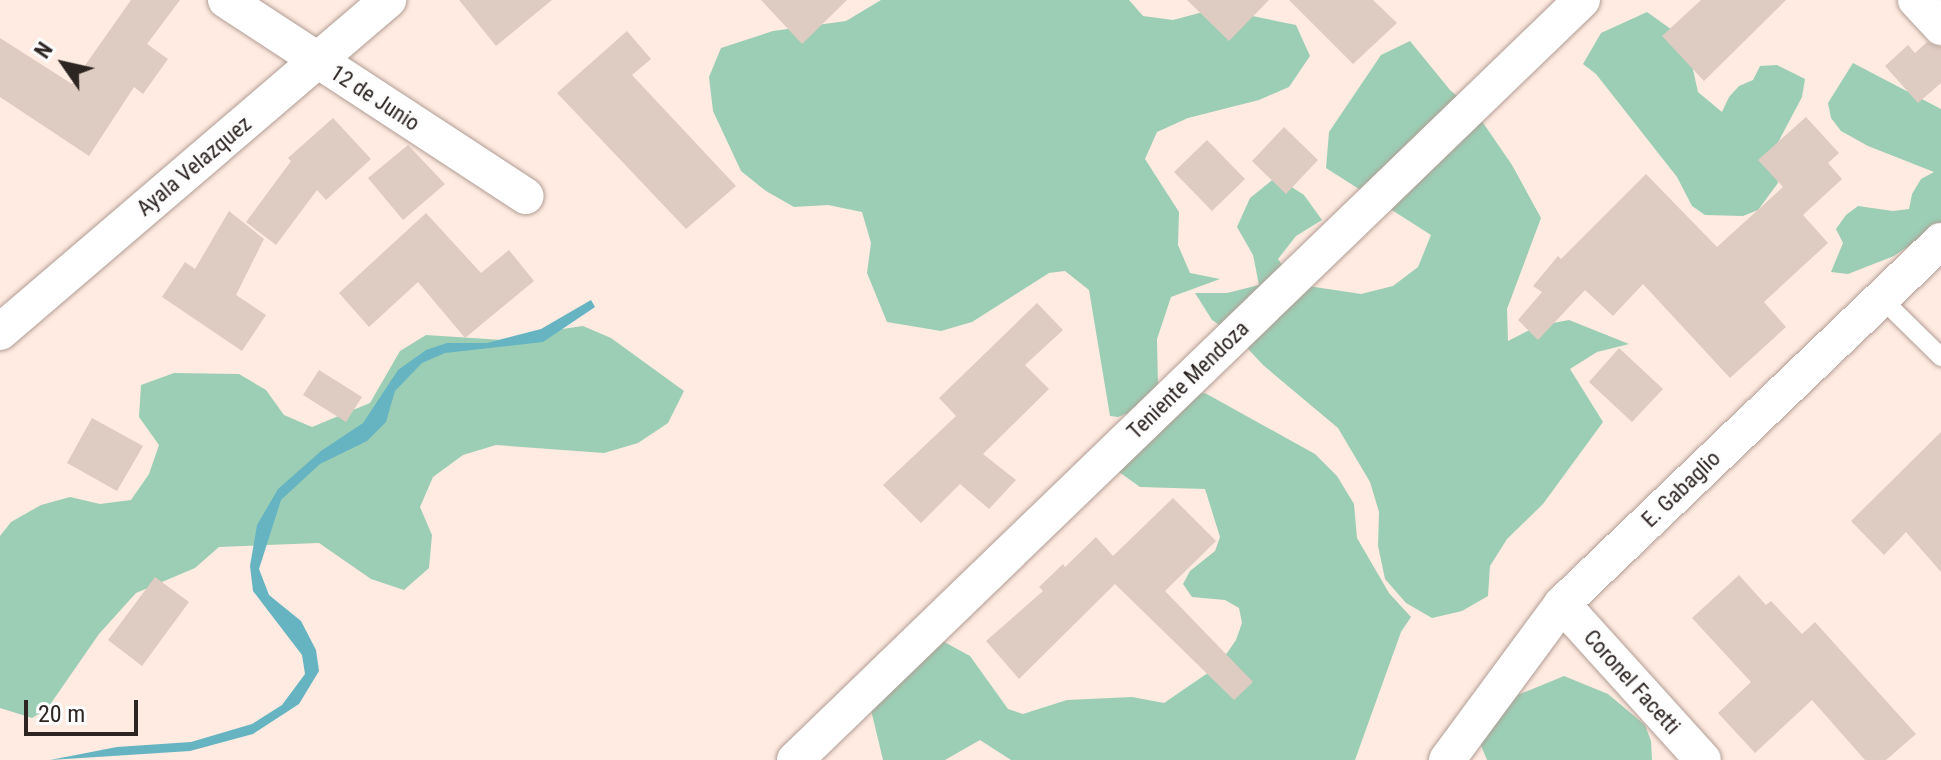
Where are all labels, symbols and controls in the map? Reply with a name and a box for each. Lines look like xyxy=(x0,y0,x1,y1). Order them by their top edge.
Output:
north arrow xyxy=(24,24,104,104)
text: N xyxy=(30,38,58,63)
street label: 12 de Junio xyxy=(325,59,425,137)
street label: Ayala Velazquez xyxy=(131,111,257,221)
street label: Teniente Mendoza xyxy=(1122,315,1254,445)
street label: E. Gabaglio xyxy=(1636,445,1726,533)
street label: Coronel Facetti xyxy=(1578,624,1686,740)
scale bar xyxy=(28,684,142,734)
text: 20 m xyxy=(38,700,85,728)

